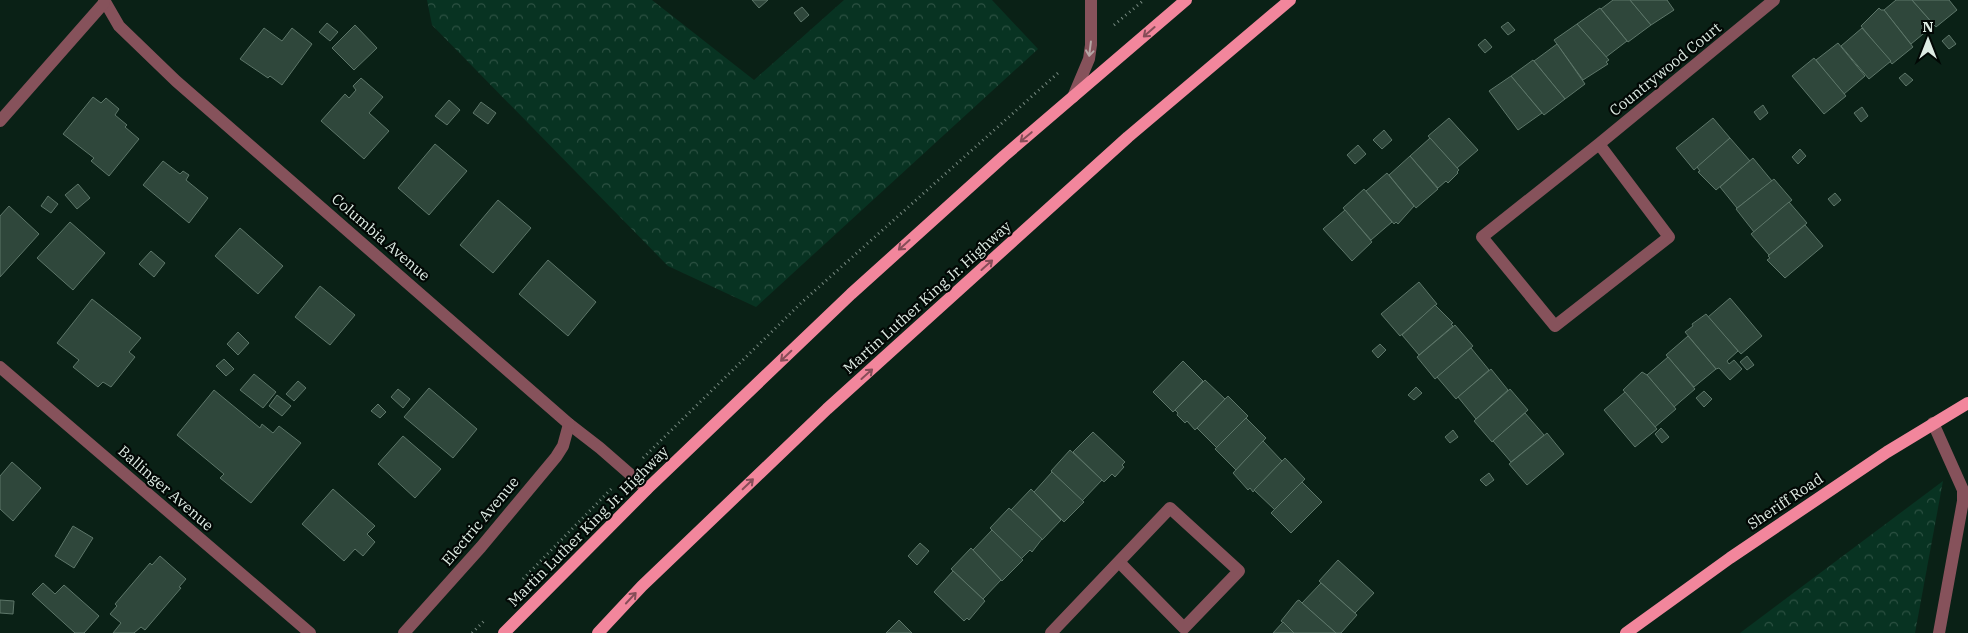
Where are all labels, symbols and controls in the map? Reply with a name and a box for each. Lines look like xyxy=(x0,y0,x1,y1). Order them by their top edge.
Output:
north arrow xyxy=(1903,15,1953,65)
street label: Countrywood Court xyxy=(1605,18,1725,120)
text: N xyxy=(1922,18,1934,36)
one-way arrow xyxy=(1143,26,1156,37)
one-way arrow xyxy=(1085,40,1095,56)
one-way arrow xyxy=(1019,132,1032,143)
street label: Columbia Avenue xyxy=(328,189,434,285)
street label: Martin Luther King Jr. Highway xyxy=(839,216,1015,378)
one-way arrow xyxy=(898,240,911,251)
one-way arrow xyxy=(981,259,994,271)
one-way arrow xyxy=(779,350,792,362)
one-way arrow xyxy=(860,368,873,380)
street label: Ballinger Avenue xyxy=(114,441,218,535)
street label: Martin Luther King Jr. Highway xyxy=(504,442,672,610)
street label: Sheriff Road xyxy=(1744,469,1826,533)
street label: Electric Avenue xyxy=(437,473,523,569)
one-way arrow xyxy=(741,478,754,490)
one-way arrow xyxy=(625,591,637,604)

